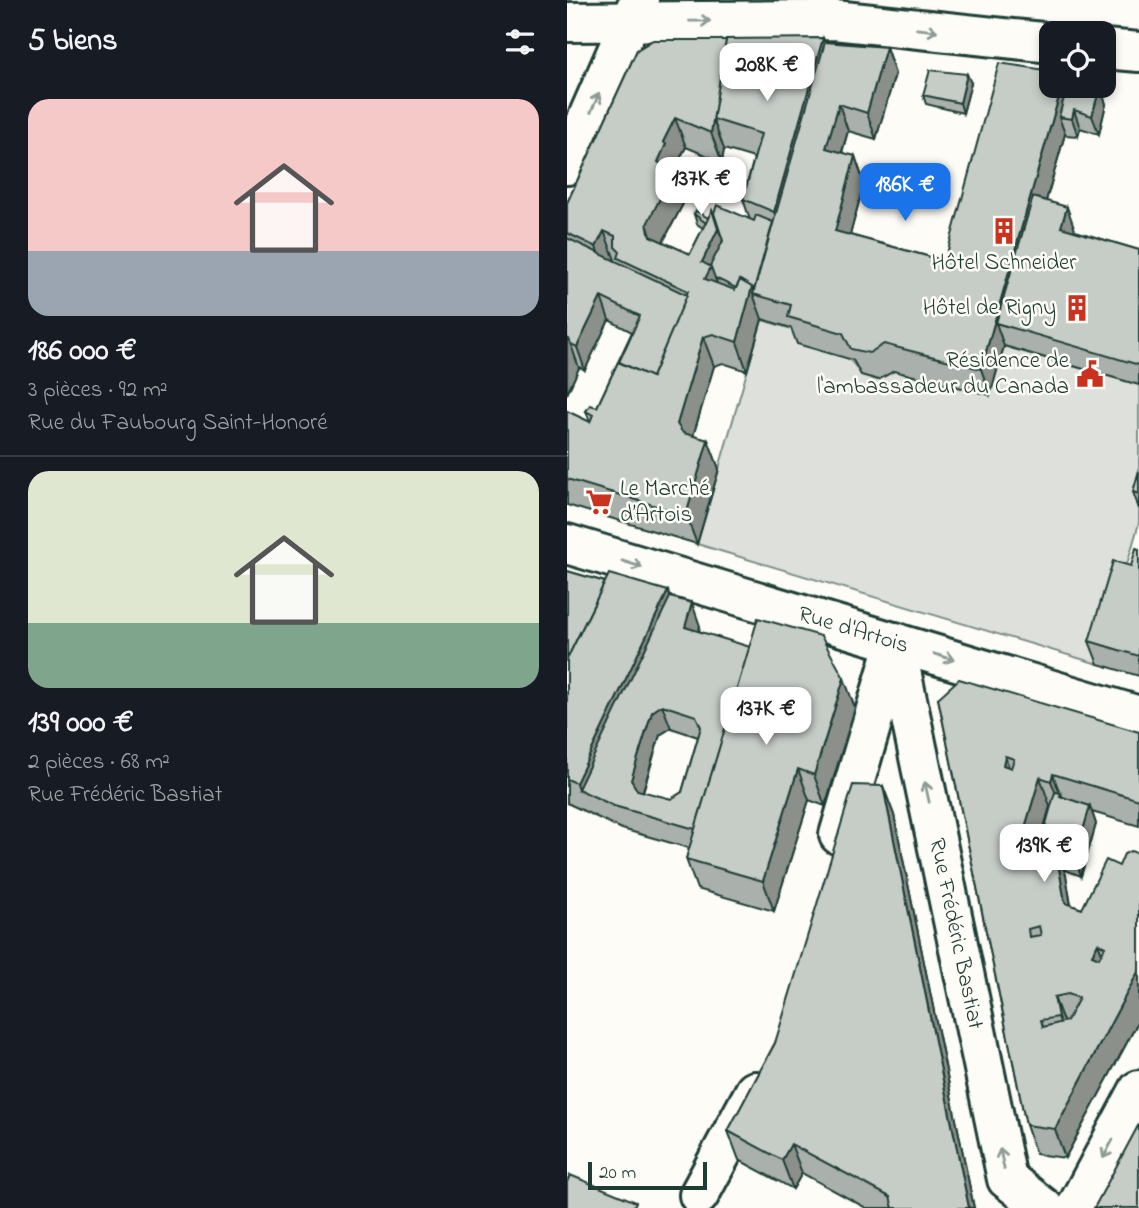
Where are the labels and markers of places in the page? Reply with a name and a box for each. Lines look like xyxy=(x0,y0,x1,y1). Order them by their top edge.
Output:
pin: 208K € xyxy=(710,43,824,103)
pin: 137K € xyxy=(644,158,758,217)
pin: 186K € xyxy=(848,164,962,223)
building icon: Hôtel Schneider xyxy=(989,216,1019,246)
place label: Hôtel Schneider xyxy=(931,247,1077,280)
place label: Hôtel de Rigny xyxy=(923,292,1056,327)
building icon: Hôtel de Rigny xyxy=(1062,293,1092,323)
place label: Résidence de l'ambassadeur du Canada xyxy=(817,345,1070,404)
public building icon: Résidence de l'ambassadeur du Canada xyxy=(1075,359,1105,389)
place label: Le Marché d’Artois xyxy=(620,473,710,532)
supermarket icon: Le Marché d’Artois xyxy=(584,487,614,517)
pin: 137K € xyxy=(709,688,823,747)
pin: 139K € xyxy=(987,824,1101,884)

